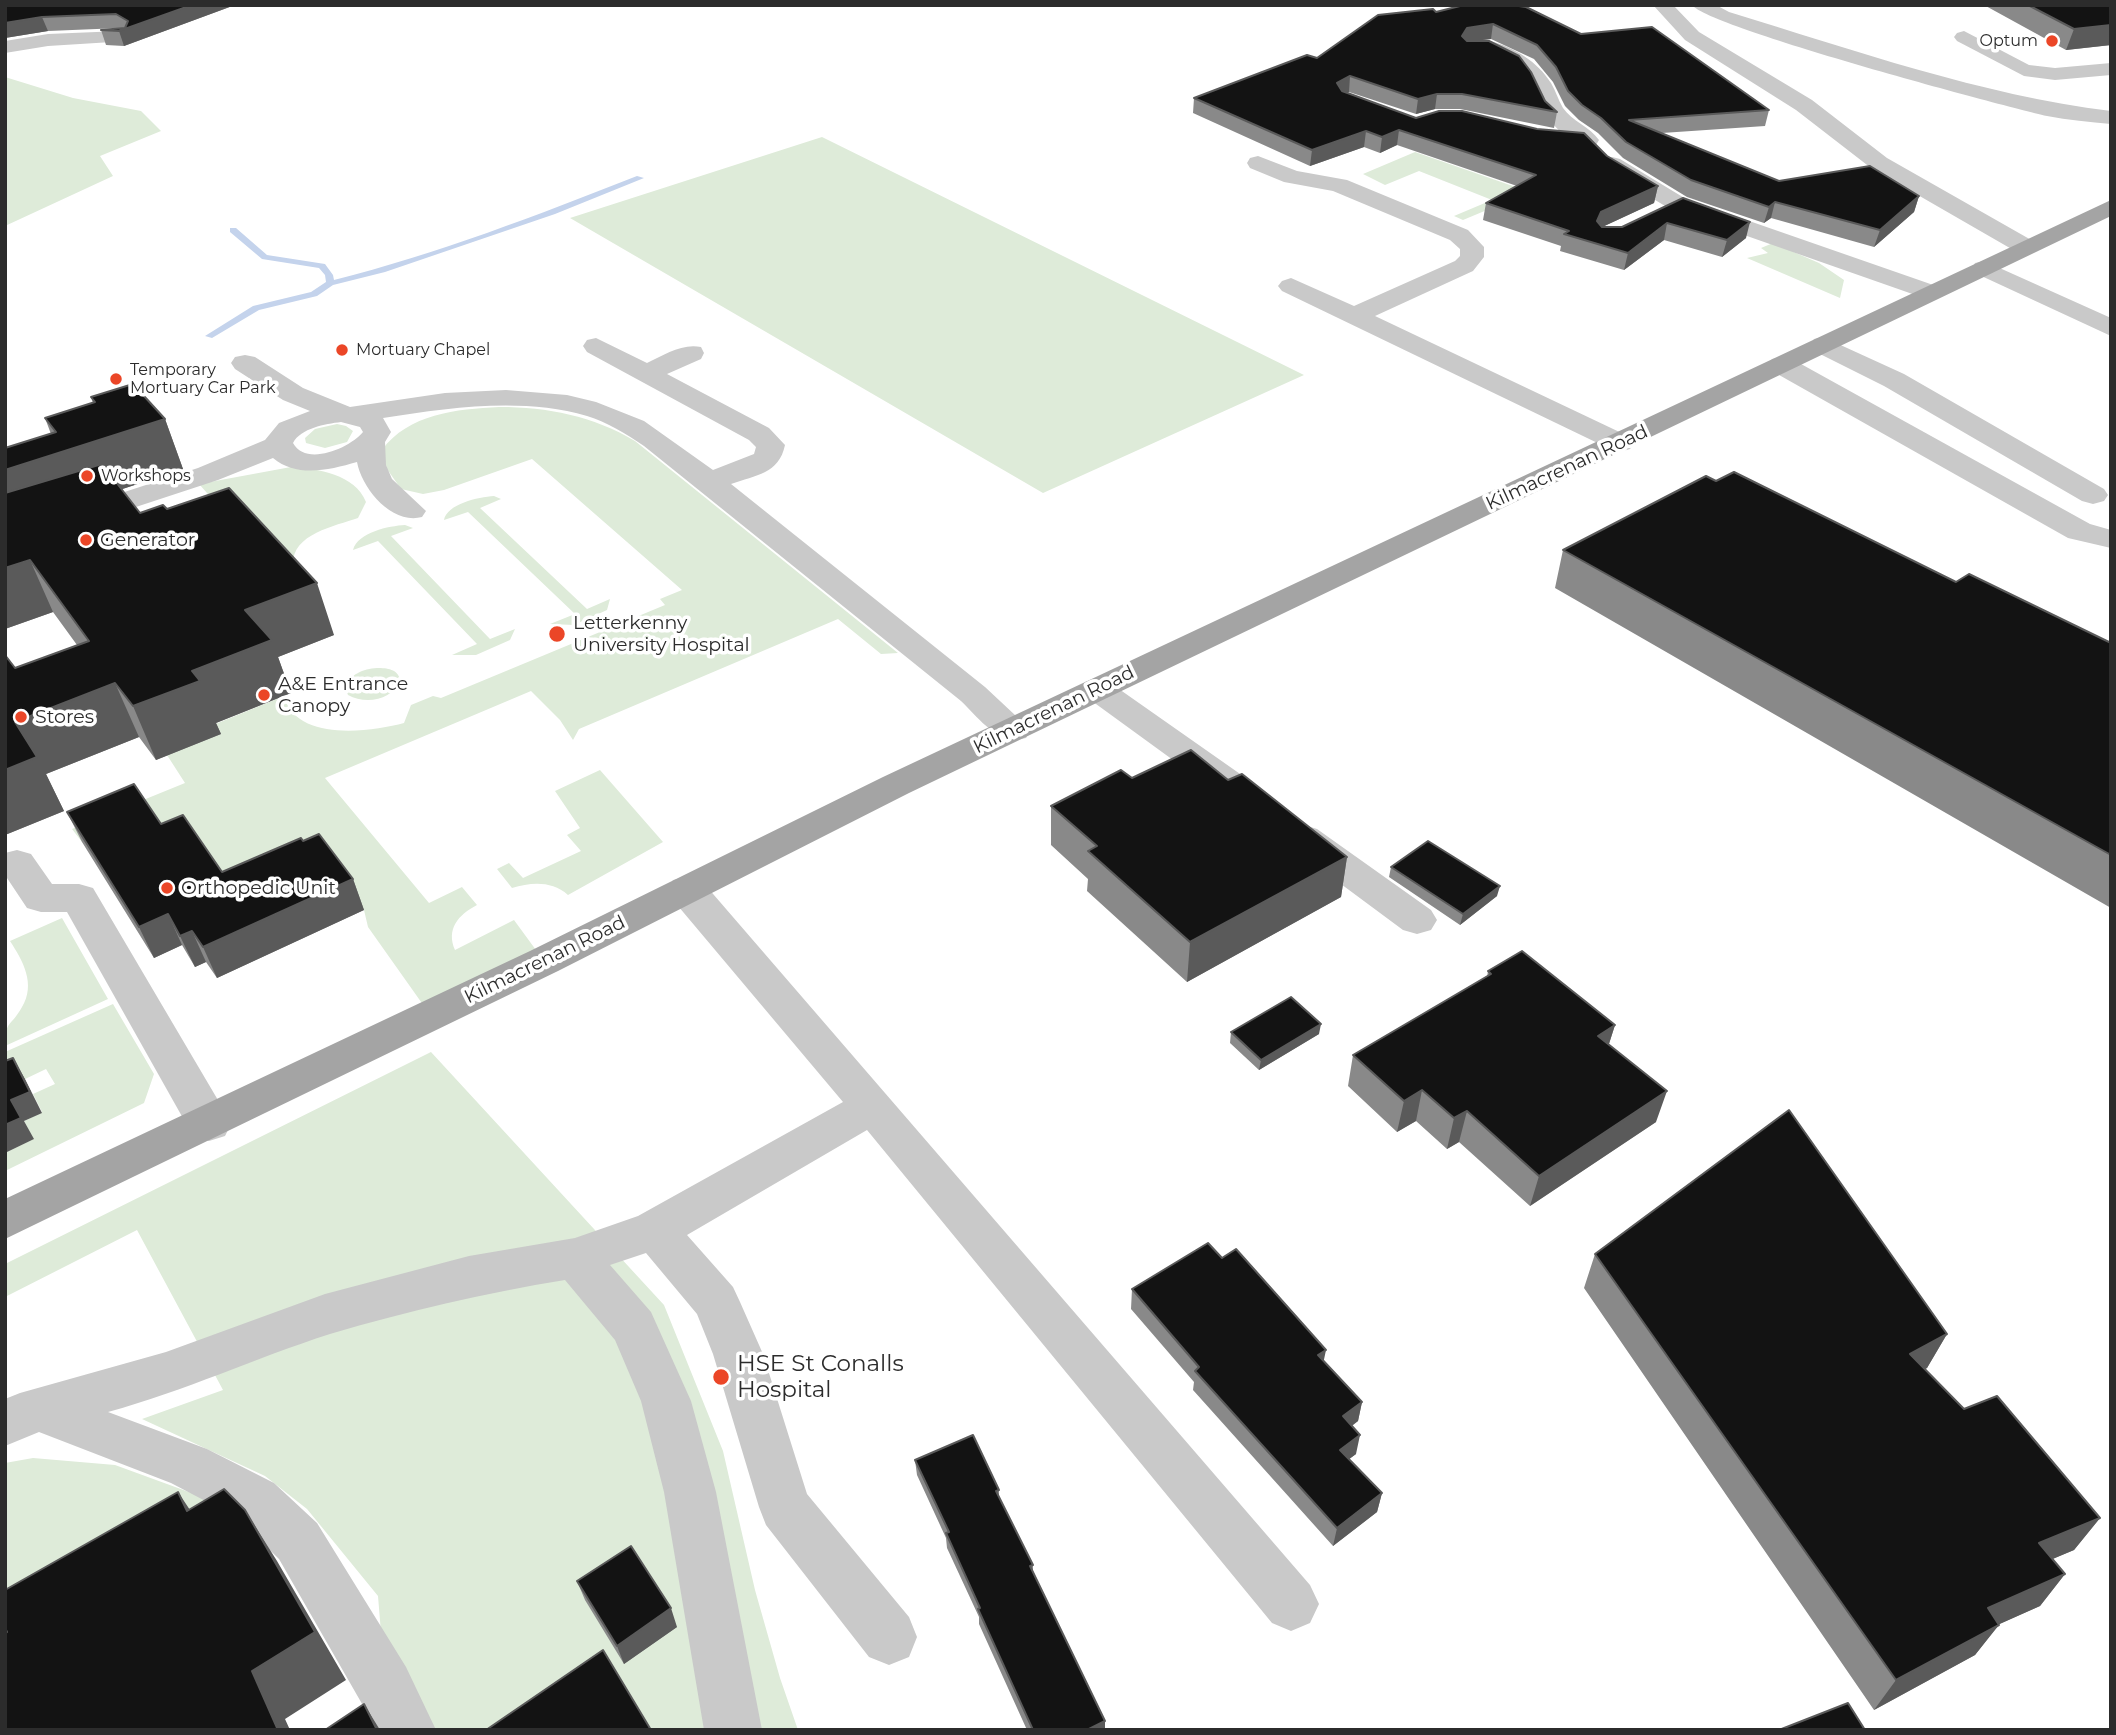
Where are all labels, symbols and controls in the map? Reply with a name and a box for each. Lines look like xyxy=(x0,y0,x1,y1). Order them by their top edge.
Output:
place label: Optum xyxy=(1980,31,2038,51)
marker: Optum xyxy=(2044,33,2060,49)
place label: Mortuary Chapel xyxy=(356,340,490,360)
marker: Mortuary Chapel xyxy=(334,342,350,358)
place label: Temporary Mortuary Car Park xyxy=(130,360,276,398)
marker: Temporary Mortuary Car Park xyxy=(108,371,124,387)
street label: Kilmacrenan Road xyxy=(1482,420,1652,516)
place label: Workshops xyxy=(101,466,191,486)
marker: Workshops xyxy=(79,468,95,484)
place label: Generator xyxy=(100,529,195,551)
marker: Generator xyxy=(78,532,94,548)
place label: Letterkenny University Hospital xyxy=(573,612,750,656)
marker: Letterkenny University Hospital xyxy=(547,624,567,644)
street label: Kilmacrenan Road xyxy=(970,661,1138,759)
place label: A&E Entrance Canopy xyxy=(278,673,408,717)
marker: A&E Entrance Canopy xyxy=(256,687,272,703)
place label: Stores xyxy=(35,706,94,728)
marker: Stores xyxy=(13,709,29,725)
place label: Orthopedic Unit xyxy=(181,877,336,899)
marker: Orthopedic Unit xyxy=(159,880,175,896)
street label: Kilmacrenan Road xyxy=(461,911,629,1009)
place label: HSE St Conalls Hospital xyxy=(737,1350,904,1404)
marker: HSE St Conalls Hospital xyxy=(711,1367,731,1387)

